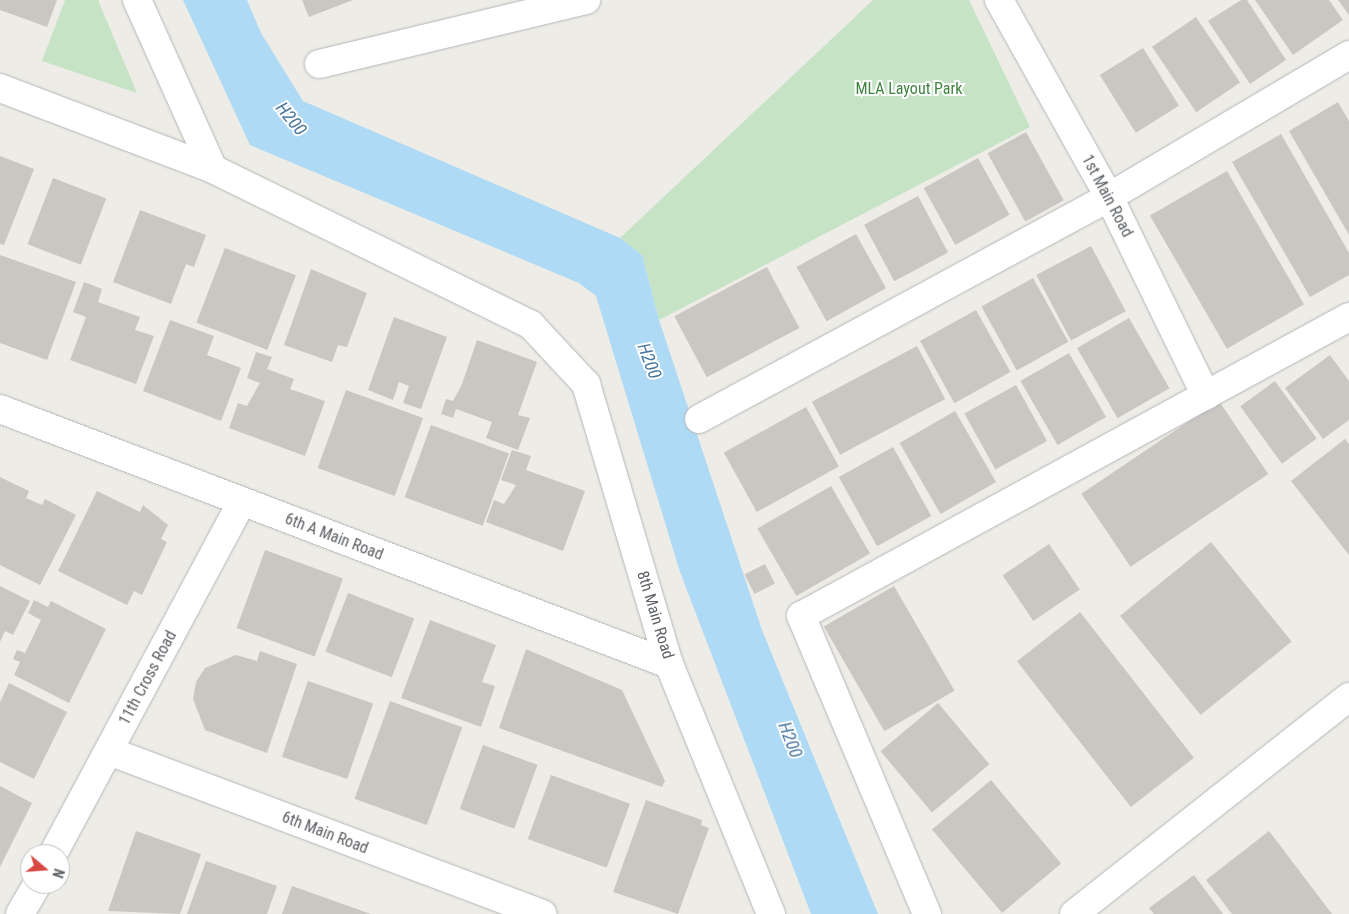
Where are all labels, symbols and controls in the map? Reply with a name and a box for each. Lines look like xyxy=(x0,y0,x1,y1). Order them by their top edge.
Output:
park label: MLA Layout Park xyxy=(855,79,963,99)
water label: H200 xyxy=(271,98,311,140)
street label: 1st Main Road xyxy=(1077,152,1137,240)
water label: H200 xyxy=(632,340,666,382)
street label: 6th A Main Road xyxy=(282,509,386,565)
street label: 8th Main Road xyxy=(633,569,677,661)
street label: 11th Cross Road xyxy=(115,628,181,728)
water label: H200 xyxy=(773,719,807,761)
street label: 6th Main Road xyxy=(279,808,371,858)
north arrow xyxy=(20,844,70,894)
text: N xyxy=(49,867,67,880)

